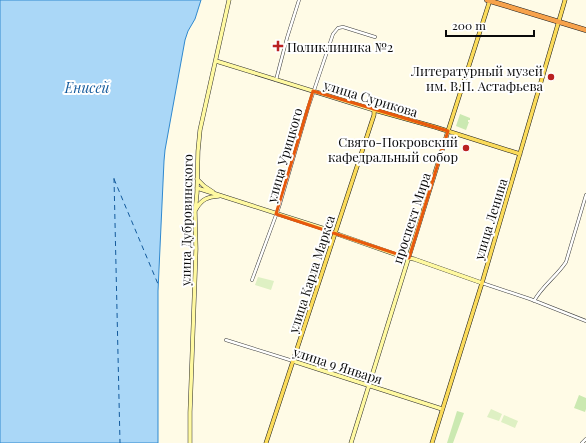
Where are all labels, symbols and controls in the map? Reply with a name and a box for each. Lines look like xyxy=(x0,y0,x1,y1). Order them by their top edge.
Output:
scale bar xyxy=(446,12,534,38)
text: 200 m xyxy=(452,17,486,33)
place label: Поликлиника №2 xyxy=(287,38,393,55)
marker: Поликлиника №2 xyxy=(272,40,284,52)
place label: Литературный музей им. В.П. Астафьева xyxy=(410,62,544,94)
marker: Литературный музей им. В.П. Астафьева xyxy=(546,72,556,82)
street label: улица Сурикова xyxy=(321,75,421,121)
water label: Енисей xyxy=(64,78,110,97)
street label: улица Урицкого xyxy=(262,106,306,205)
place label: Свято-Покровский кафедральный собор xyxy=(328,133,458,165)
marker: Свято-Покровский кафедральный собор xyxy=(461,143,471,153)
street label: улица Дубровинского xyxy=(176,154,196,287)
street label: проспект Мира xyxy=(388,170,434,266)
street label: улица Ленина xyxy=(469,176,511,263)
street label: улица Карла Маркса xyxy=(284,213,338,336)
street label: улица 9 Января xyxy=(290,342,385,387)

